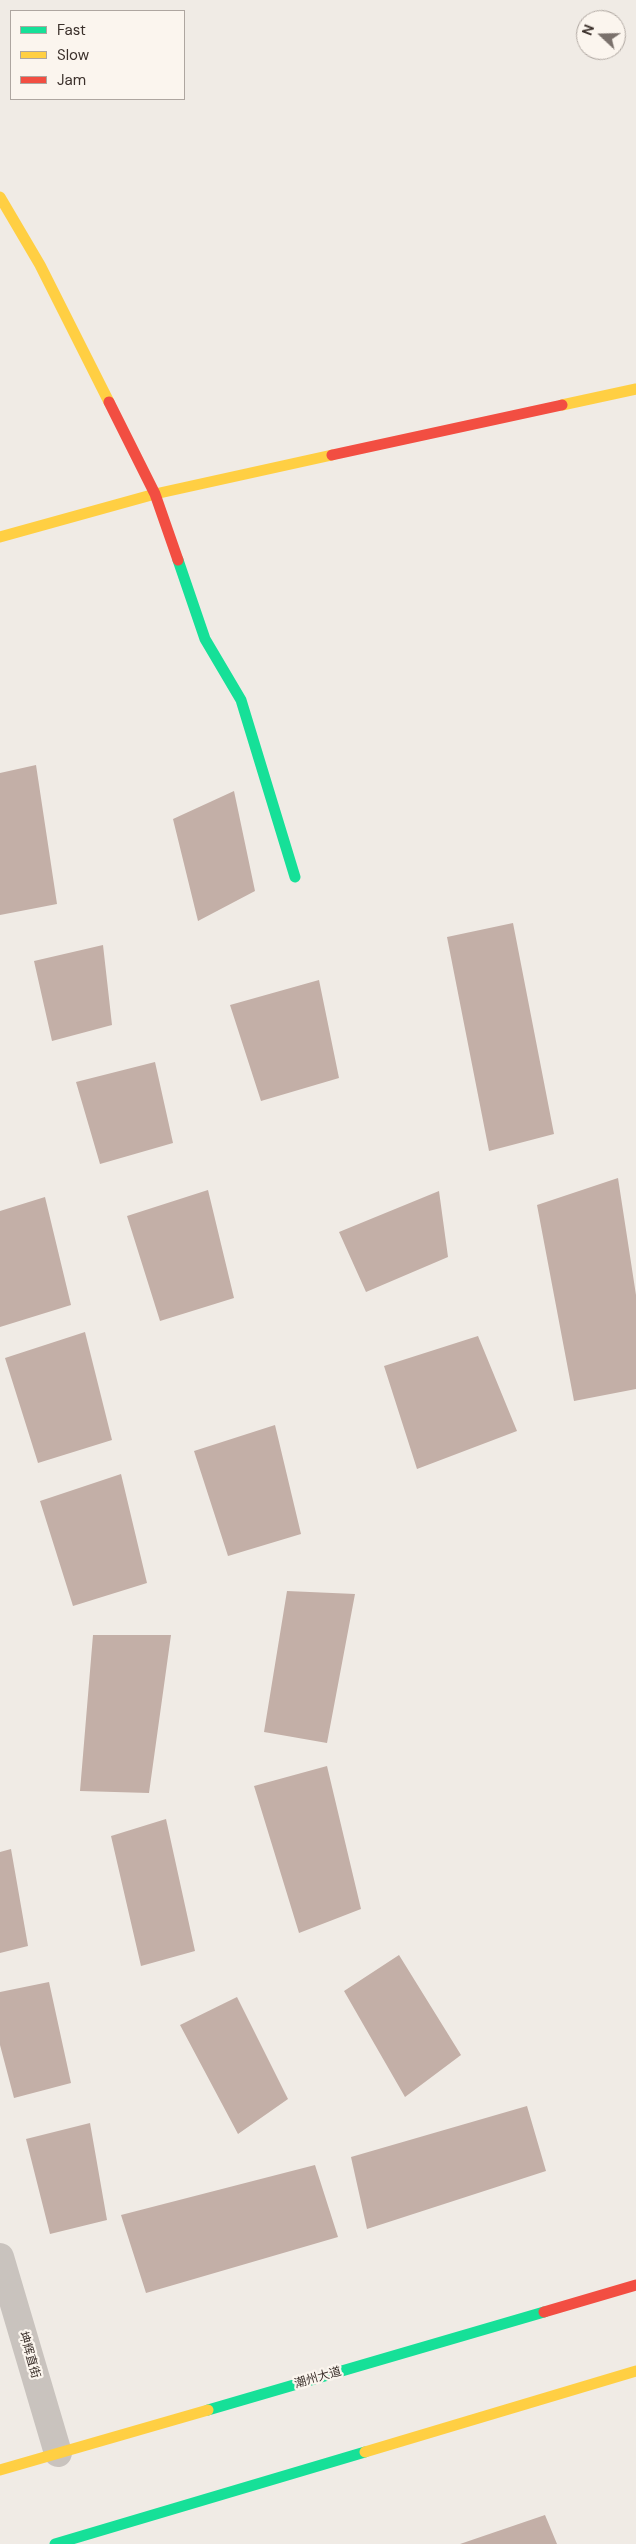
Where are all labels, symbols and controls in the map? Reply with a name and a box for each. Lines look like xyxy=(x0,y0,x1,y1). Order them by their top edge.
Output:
legend xyxy=(10,10,185,100)
north arrow xyxy=(576,10,626,60)
text: Fast xyxy=(57,20,86,40)
text: N xyxy=(578,22,598,38)
text: Slow xyxy=(57,45,89,65)
text: Jam xyxy=(57,70,86,90)
street label: 坤辉直街 xyxy=(15,2330,43,2380)
street label: 潮州大道 xyxy=(293,2364,343,2392)

